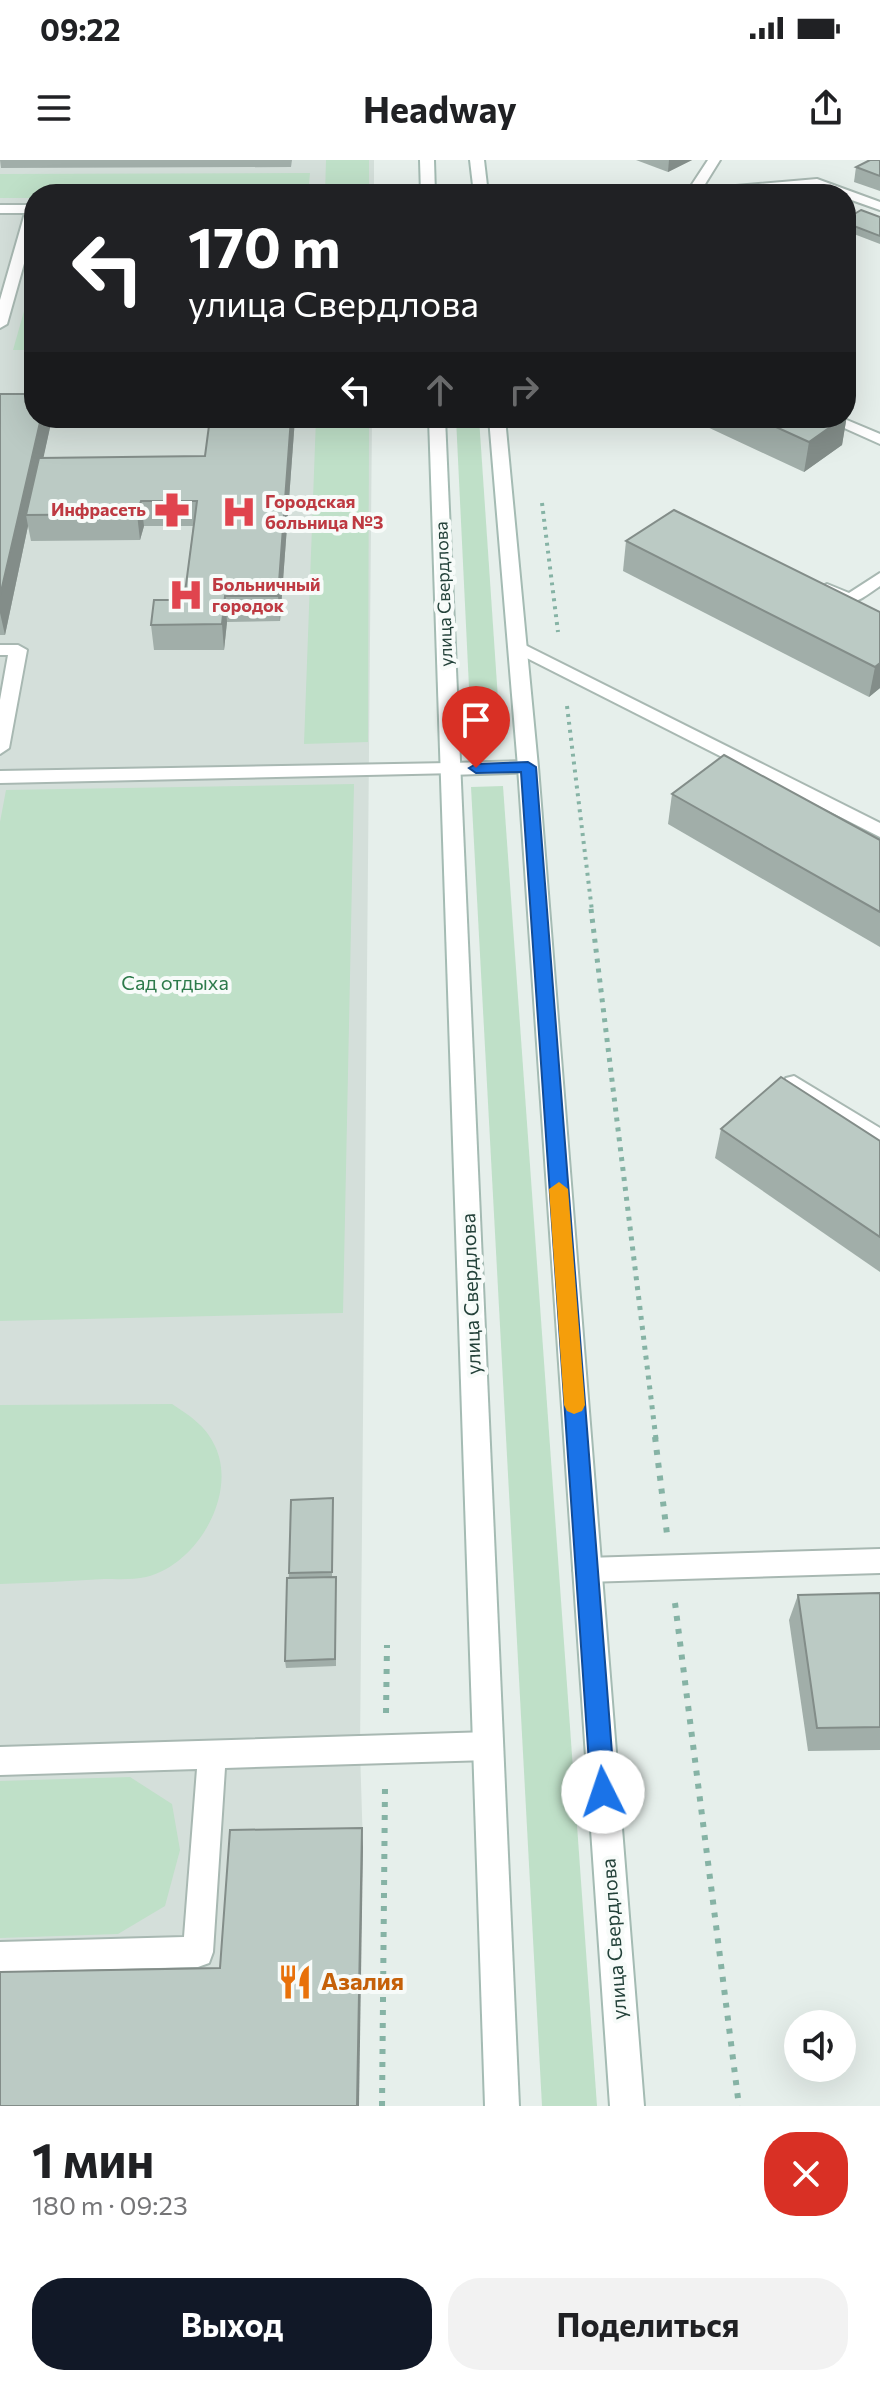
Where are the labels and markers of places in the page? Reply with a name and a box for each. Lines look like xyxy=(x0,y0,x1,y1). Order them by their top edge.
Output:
place label: Городская больница №3 xyxy=(265,490,383,533)
pharmacy icon: Инфрасеть xyxy=(153,491,191,529)
hospital icon: Городская больница №3 xyxy=(220,493,258,531)
place label: Инфрасеть xyxy=(51,498,146,520)
place label: Больничный городок xyxy=(212,573,321,616)
hospital icon: Больничный городок xyxy=(167,576,205,614)
pin xyxy=(442,686,510,768)
restaurant icon: Азалия xyxy=(276,1963,314,2001)
place label: Азалия xyxy=(321,1966,404,1995)

